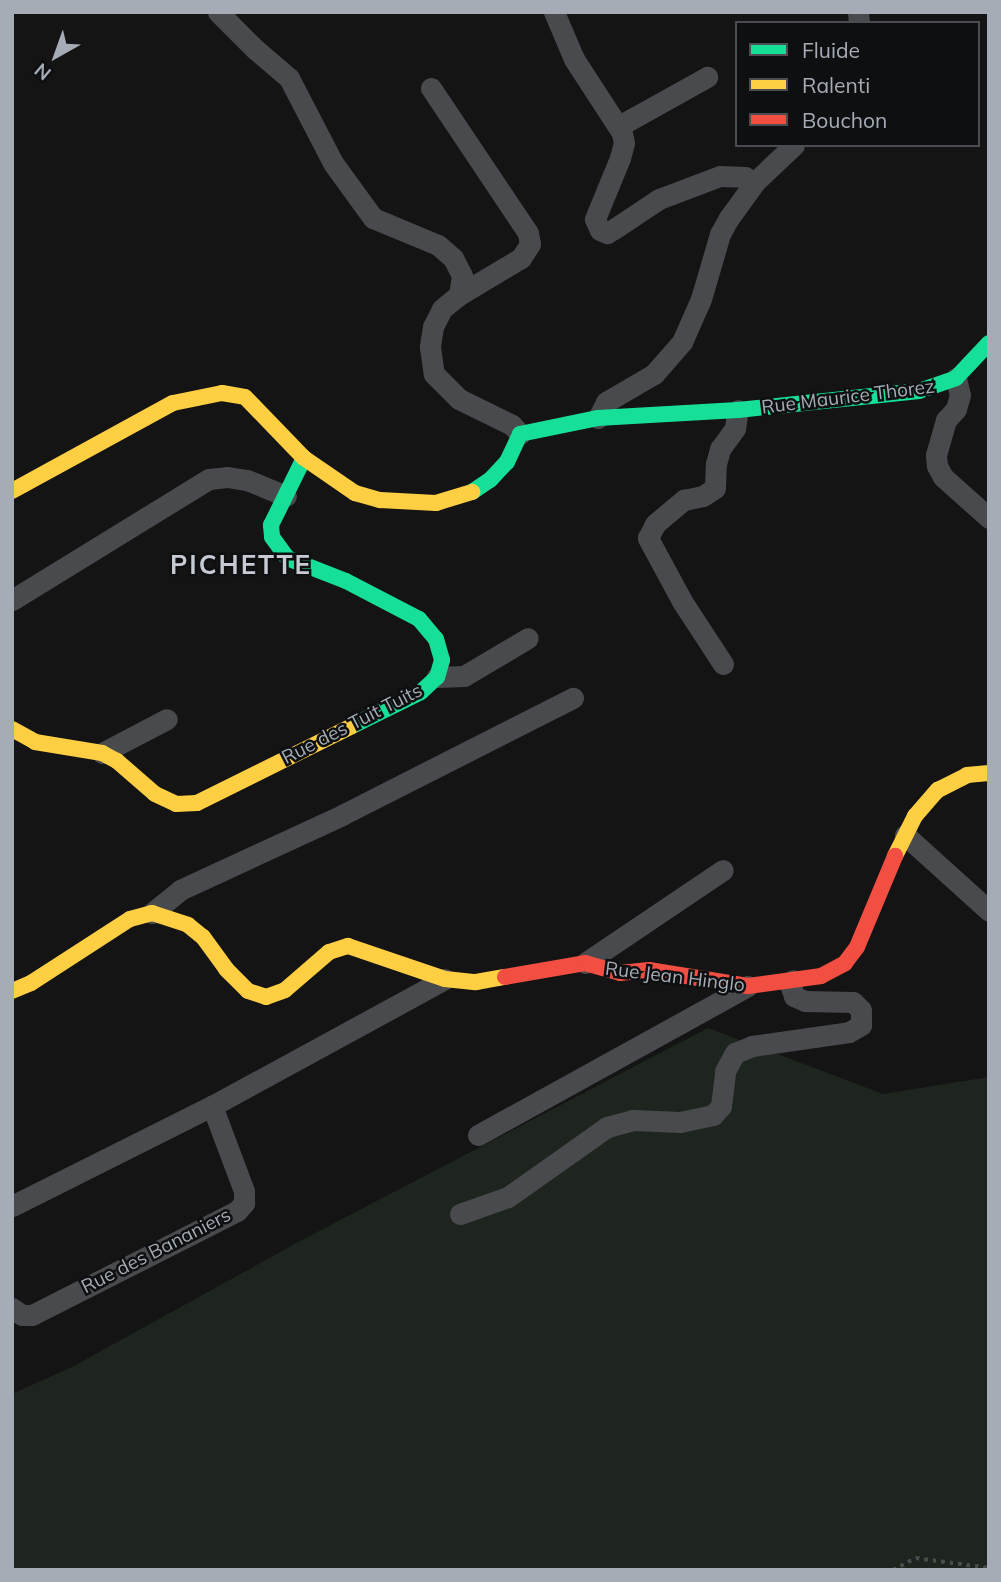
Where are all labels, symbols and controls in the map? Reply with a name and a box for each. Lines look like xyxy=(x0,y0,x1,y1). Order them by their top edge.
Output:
north arrow xyxy=(21,21,91,91)
legend xyxy=(735,21,980,147)
text: Fluide xyxy=(802,37,860,63)
text: N xyxy=(29,58,56,86)
text: Ralenti xyxy=(802,72,870,98)
text: Bouchon xyxy=(802,107,887,133)
street label: Rue Maurice Thorez xyxy=(760,375,936,419)
district label: PICHETTE xyxy=(171,549,311,581)
street label: Rue des Tuit Tuits xyxy=(278,679,426,769)
street label: Rue Jean Hinglo xyxy=(604,957,746,997)
street label: Rue des Bananiers xyxy=(77,1203,235,1299)

